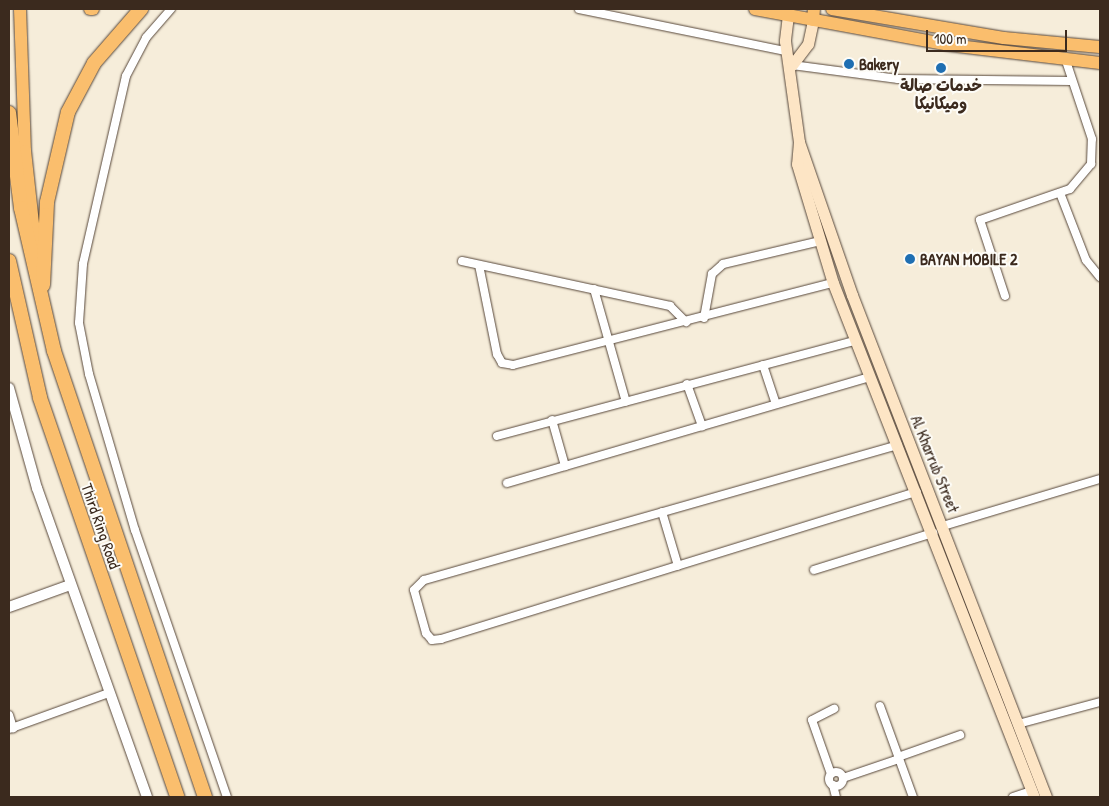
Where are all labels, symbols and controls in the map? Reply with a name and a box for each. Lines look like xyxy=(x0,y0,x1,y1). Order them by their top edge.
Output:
scale bar xyxy=(929,20,1070,52)
text: 100 m xyxy=(934,28,967,49)
place label: Bakery xyxy=(859,54,899,74)
marker: Bakery xyxy=(843,58,855,70)
marker: خدمات صالة وميكانيكا xyxy=(935,62,947,74)
place label: خدمات صالة وميكانيكا xyxy=(900,75,982,113)
place label: BAYAN MOBILE 2 xyxy=(920,249,1017,269)
marker: BAYAN MOBILE 2 xyxy=(904,253,916,265)
street label: Al Kharrub Street xyxy=(907,412,963,516)
street label: Third Ring Road xyxy=(77,481,125,571)

